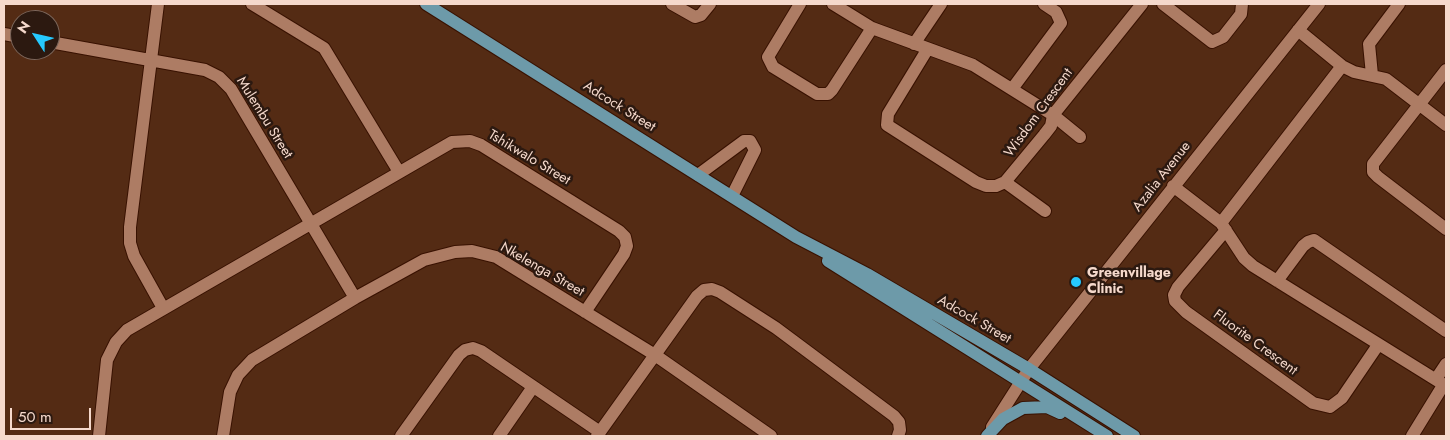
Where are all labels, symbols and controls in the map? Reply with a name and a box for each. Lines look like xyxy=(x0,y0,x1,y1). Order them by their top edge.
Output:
north arrow xyxy=(10,10,60,60)
text: N xyxy=(12,17,35,37)
street label: Wisdom Crescent xyxy=(1001,65,1077,161)
street label: Mulembu Street xyxy=(232,74,296,162)
street label: Adcock Street xyxy=(580,78,658,136)
street label: Tshikwalo Street xyxy=(485,127,573,189)
street label: Azalia Avenue xyxy=(1129,139,1195,215)
street label: Nkelenga Street xyxy=(497,239,587,301)
place label: Greenvillage Clinic xyxy=(1087,266,1171,298)
marker: Greenvillage Clinic xyxy=(1069,275,1083,289)
street label: Adcock Street xyxy=(934,292,1014,348)
street label: Fluorite Crescent xyxy=(1210,307,1300,379)
scale bar xyxy=(12,398,94,430)
text: 50 m xyxy=(18,406,52,428)

